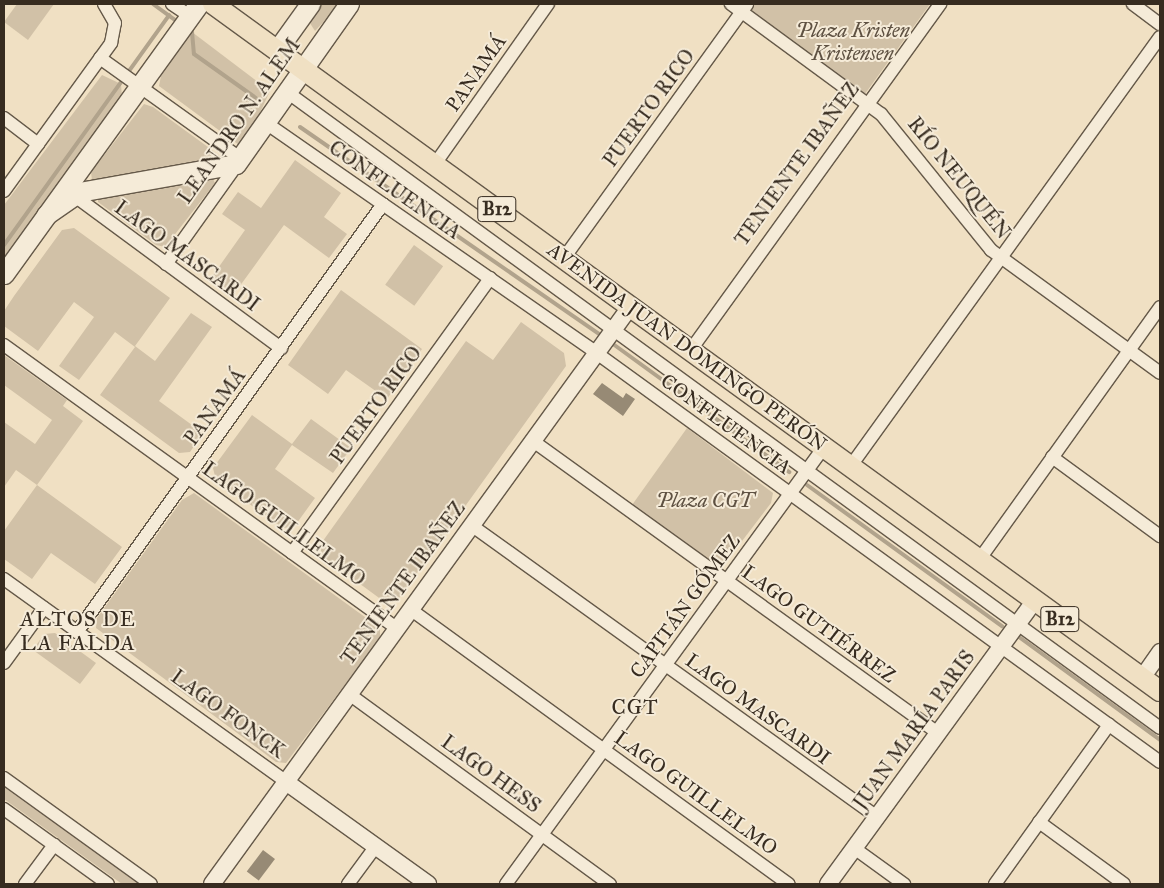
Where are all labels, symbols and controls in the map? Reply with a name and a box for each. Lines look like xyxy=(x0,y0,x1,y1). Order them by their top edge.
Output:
park label: Plaza Kristen Kristensen xyxy=(796,19,910,66)
street label: PANAMÁ xyxy=(441,30,511,116)
street label: LEANDRO N. ALEM xyxy=(173,34,305,208)
street label: PUERTO RICO xyxy=(598,44,700,172)
street label: TENIENTE IBAÑEZ xyxy=(730,78,864,250)
street label: RÍO NEUQUÉN xyxy=(903,112,1015,244)
street label: CONFLUENCIA xyxy=(324,136,466,244)
road number: B12 xyxy=(477,192,517,225)
street label: LAGO MASCARDI xyxy=(110,195,264,317)
street label: AVENIDA JUAN DOMINGO PERÓN xyxy=(543,238,831,456)
street label: PUERTO RICO xyxy=(325,341,427,469)
street label: PANAMÁ xyxy=(179,364,251,450)
street label: CONFLUENCIA xyxy=(656,369,796,479)
street label: LAGO GUILLELMO xyxy=(198,457,370,591)
park label: Plaza CGT xyxy=(656,488,754,512)
street label: TENIENTE IBAÑEZ xyxy=(336,497,470,669)
street label: CAPITÁN GÓMEZ xyxy=(625,529,745,683)
street label: LAGO GUTIÉRREZ xyxy=(737,560,901,688)
road number: B12 xyxy=(1040,602,1080,636)
district label: ALTOS DE LA FALDA xyxy=(19,606,137,656)
street label: JUAN MARÍA PARIS xyxy=(848,646,980,814)
street label: LAGO MASCARDI xyxy=(681,648,835,770)
street label: LAGO FONCK xyxy=(166,665,290,763)
district label: CGT xyxy=(611,694,659,720)
street label: LAGO GUILLELMO xyxy=(610,726,782,860)
street label: LAGO HESS xyxy=(437,730,545,818)

